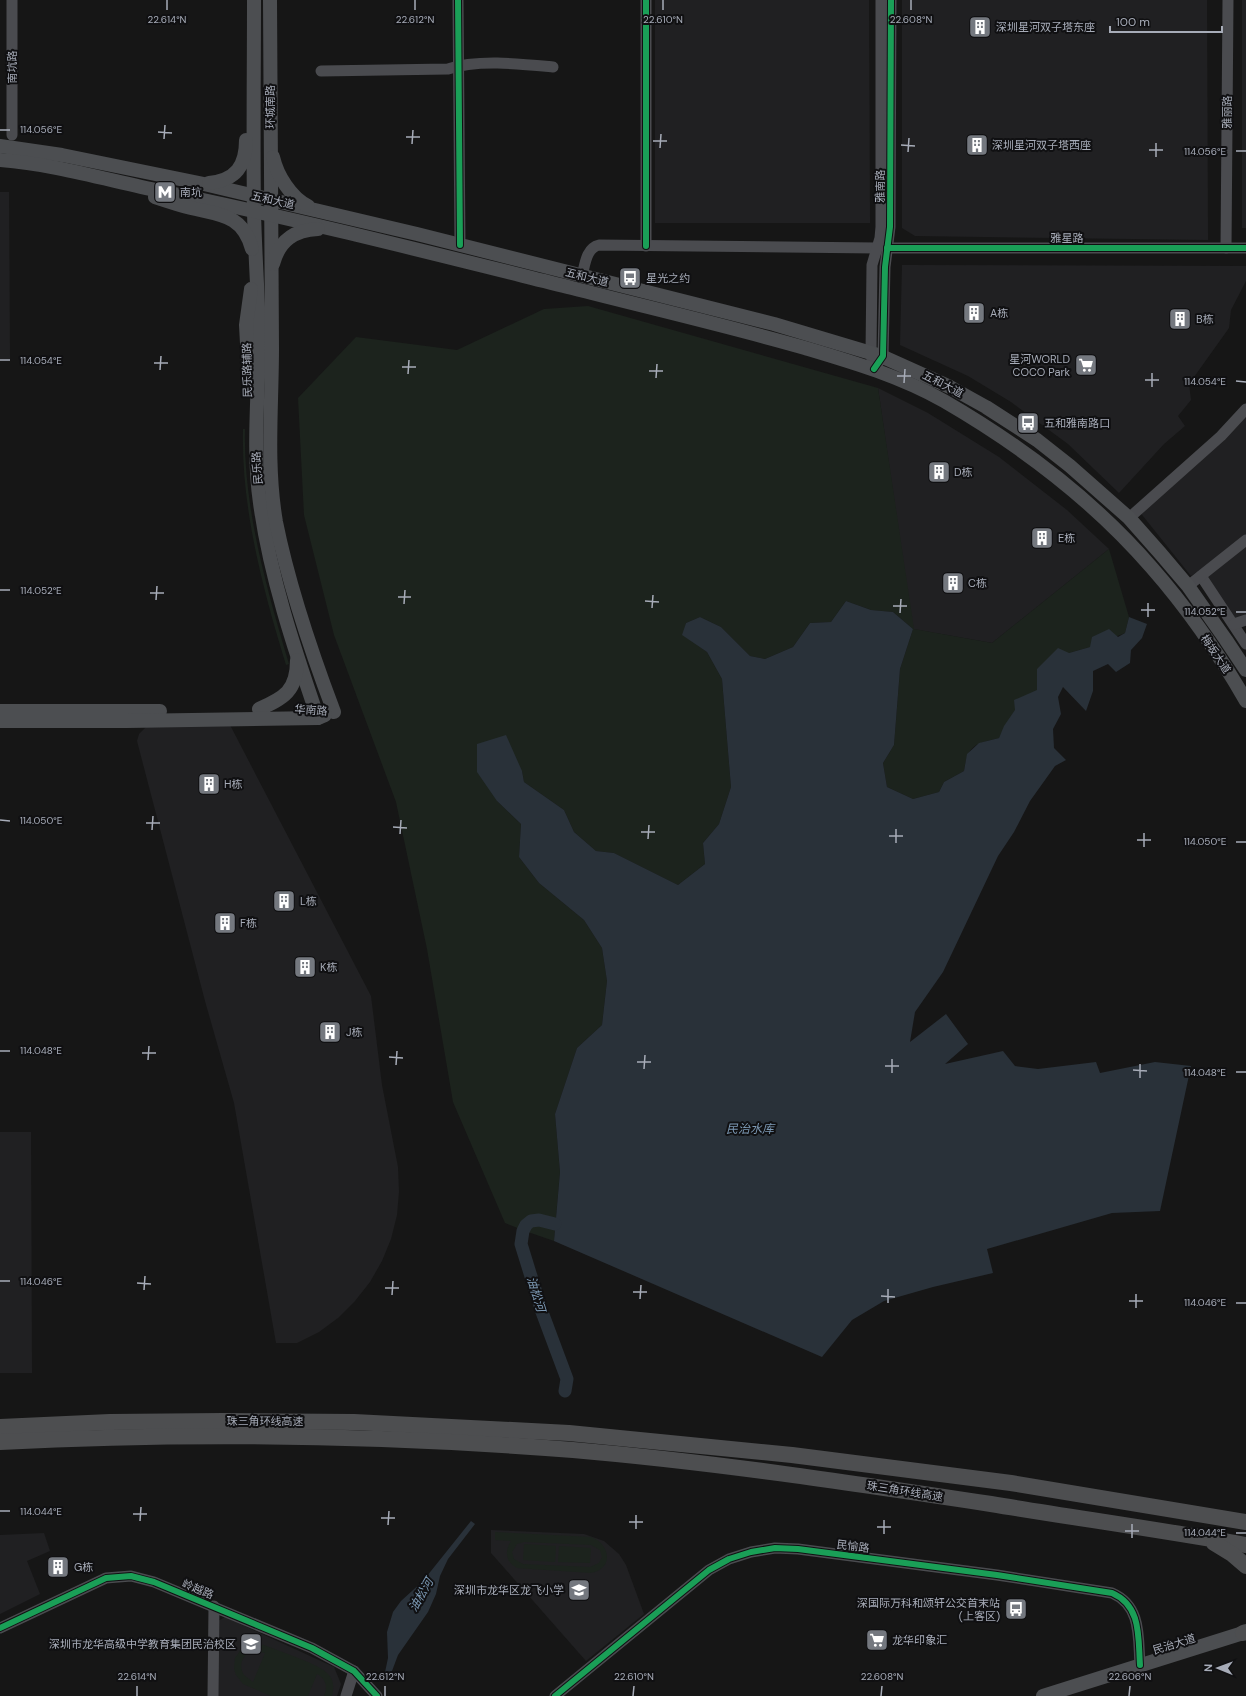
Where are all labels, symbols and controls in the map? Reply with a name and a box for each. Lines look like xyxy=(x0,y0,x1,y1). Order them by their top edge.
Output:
scale bar xyxy=(1110,8,1222,34)
text: 22.614°N xyxy=(147,13,187,26)
text: 22.612°N xyxy=(396,13,434,26)
text: 22.610°N xyxy=(643,13,683,26)
text: 22.608°N xyxy=(890,13,932,26)
building icon: 深圳星河双子塔东座 xyxy=(967,14,993,40)
text: 100 m xyxy=(1116,14,1150,30)
place label: 深圳星河双子塔东座 xyxy=(996,20,1095,34)
street label: 南坑路 xyxy=(5,51,19,84)
street label: 环城南路 xyxy=(263,85,277,129)
street label: 雅丽路 xyxy=(1220,96,1234,129)
text: 114.056°E xyxy=(20,123,62,136)
building icon: 深圳星河双子塔西座 xyxy=(964,132,990,158)
place label: 深圳星河双子塔西座 xyxy=(992,138,1091,152)
text: 114.056°E xyxy=(1184,145,1226,158)
street label: 雅南路 xyxy=(873,170,887,203)
metro station icon: 南坑 xyxy=(152,179,178,205)
place label: 南坑 xyxy=(180,185,202,199)
street label: 五和大道 xyxy=(250,188,296,212)
street label: 雅星路 xyxy=(1051,231,1084,245)
street label: 五和大道 xyxy=(564,265,610,289)
bus stop icon: 星光之约 xyxy=(617,265,643,291)
place label: 星光之约 xyxy=(646,271,690,285)
building icon: A栋 xyxy=(961,300,987,326)
place label: A栋 xyxy=(990,306,1008,320)
building icon: B栋 xyxy=(1167,306,1193,332)
place label: B栋 xyxy=(1196,312,1214,326)
street label: 民乐路辅路 xyxy=(240,342,254,398)
place label: 星河WORLD COCO Park xyxy=(1009,352,1070,379)
supermarket icon: 星河WORLD COCO Park xyxy=(1073,352,1099,378)
text: 114.054°E xyxy=(20,354,62,367)
street label: 五和大道 xyxy=(920,368,966,400)
text: 114.054°E xyxy=(1184,375,1226,388)
bus stop icon: 五和雅南路口 xyxy=(1015,410,1041,436)
place label: 五和雅南路口 xyxy=(1044,416,1110,430)
street label: 民乐路 xyxy=(249,451,265,485)
building icon: D栋 xyxy=(926,459,952,485)
place label: D栋 xyxy=(954,465,973,479)
building icon: E栋 xyxy=(1029,525,1055,551)
place label: E栋 xyxy=(1058,531,1075,545)
building icon: C栋 xyxy=(940,570,966,596)
place label: C栋 xyxy=(968,576,987,590)
text: 114.052°E xyxy=(20,584,62,597)
text: 114.052°E xyxy=(1184,605,1226,618)
street label: 梅坂大道 xyxy=(1198,632,1234,676)
street label: 华南路 xyxy=(294,702,328,718)
building icon: H栋 xyxy=(196,771,222,797)
place label: H栋 xyxy=(224,777,243,791)
text: 114.050°E xyxy=(20,814,63,827)
text: 114.050°E xyxy=(1184,835,1227,848)
building icon: L栋 xyxy=(271,888,297,914)
place label: L栋 xyxy=(300,894,317,908)
building icon: F栋 xyxy=(212,910,238,936)
place label: F栋 xyxy=(240,916,257,930)
building icon: K栋 xyxy=(292,954,318,980)
place label: K栋 xyxy=(320,960,337,974)
building icon: J栋 xyxy=(317,1019,343,1045)
place label: J栋 xyxy=(346,1025,363,1039)
text: 114.048°E xyxy=(20,1044,62,1057)
text: 114.048°E xyxy=(1184,1066,1226,1079)
water label: 民治水库 xyxy=(726,1121,776,1137)
water label: 油松河 xyxy=(523,1274,549,1315)
text: 114.046°E xyxy=(20,1275,62,1288)
text: 114.046°E xyxy=(1184,1296,1226,1309)
street label: 珠三角环线高速 xyxy=(227,1414,304,1428)
street label: 珠三角环线高速 xyxy=(866,1478,944,1504)
text: 114.044°E xyxy=(20,1505,62,1518)
text: 114.044°E xyxy=(1184,1526,1226,1539)
street label: 民愉路 xyxy=(836,1537,870,1555)
building icon: G栋 xyxy=(45,1554,71,1580)
place label: G栋 xyxy=(74,1560,93,1574)
water label: 油松河 xyxy=(405,1574,438,1615)
street label: 岭越路 xyxy=(180,1576,216,1602)
school or university icon: 深圳市龙华区龙飞小学 xyxy=(566,1577,592,1603)
place label: 深圳市龙华区龙飞小学 xyxy=(454,1583,564,1597)
place label: 深国际万科和颂轩公交首末站 (上客区) xyxy=(857,1596,1000,1623)
bus stop icon: 深国际万科和颂轩公交首末站 (上客区) xyxy=(1003,1596,1029,1622)
supermarket icon: 龙华印象汇 xyxy=(864,1627,890,1653)
school or university icon: 深圳市龙华高级中学教育集团民治校区 xyxy=(238,1631,264,1657)
street label: 民治大道 xyxy=(1151,1631,1197,1657)
place label: 龙华印象汇 xyxy=(892,1633,947,1647)
place label: 深圳市龙华高级中学教育集团民治校区 xyxy=(49,1637,236,1651)
north arrow xyxy=(1198,1648,1238,1688)
text: N xyxy=(1201,1664,1215,1672)
text: 22.614°N xyxy=(117,1670,157,1683)
text: 22.612°N xyxy=(366,1670,404,1683)
text: 22.610°N xyxy=(614,1670,654,1683)
text: 22.608°N xyxy=(861,1670,903,1683)
text: 22.606°N xyxy=(1109,1670,1152,1683)

